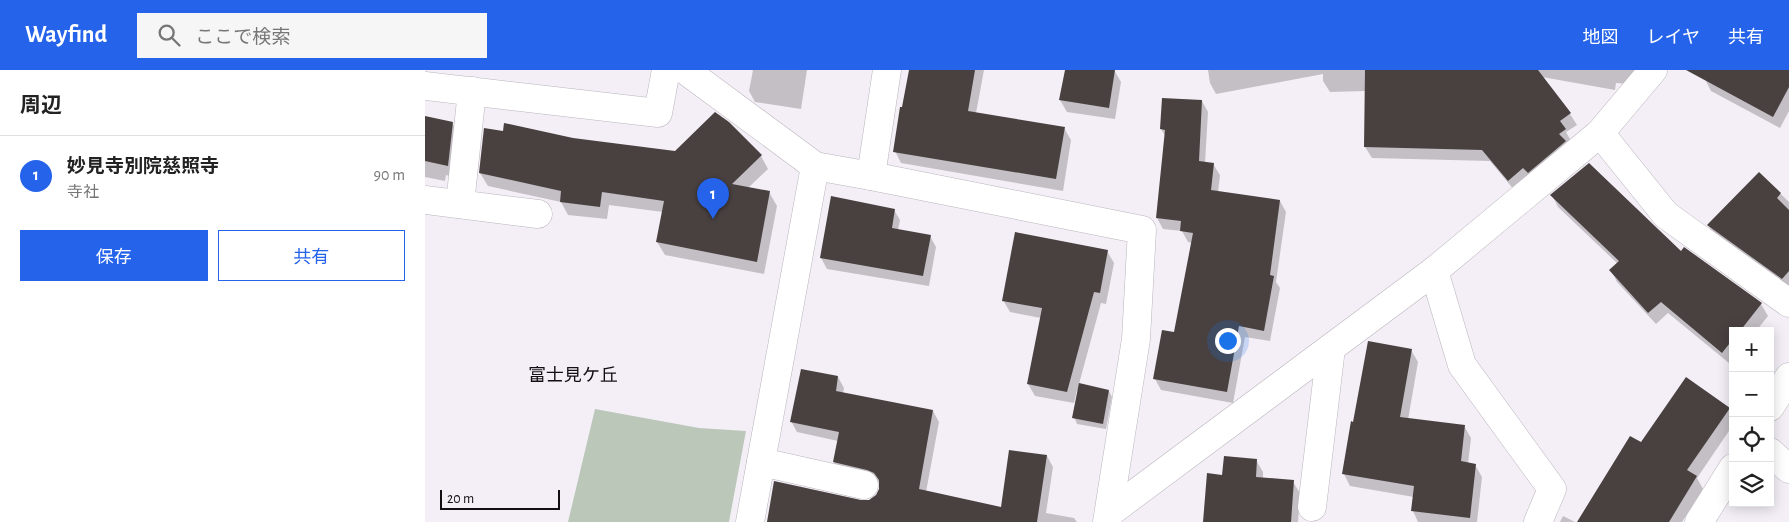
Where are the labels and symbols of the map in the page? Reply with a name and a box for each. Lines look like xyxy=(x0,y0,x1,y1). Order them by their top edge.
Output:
pin: 1 xyxy=(697,178,729,219)
your location xyxy=(1215,328,1241,354)
district label: 富士見ケ丘 xyxy=(528,366,618,385)
scale bar xyxy=(440,487,560,510)

